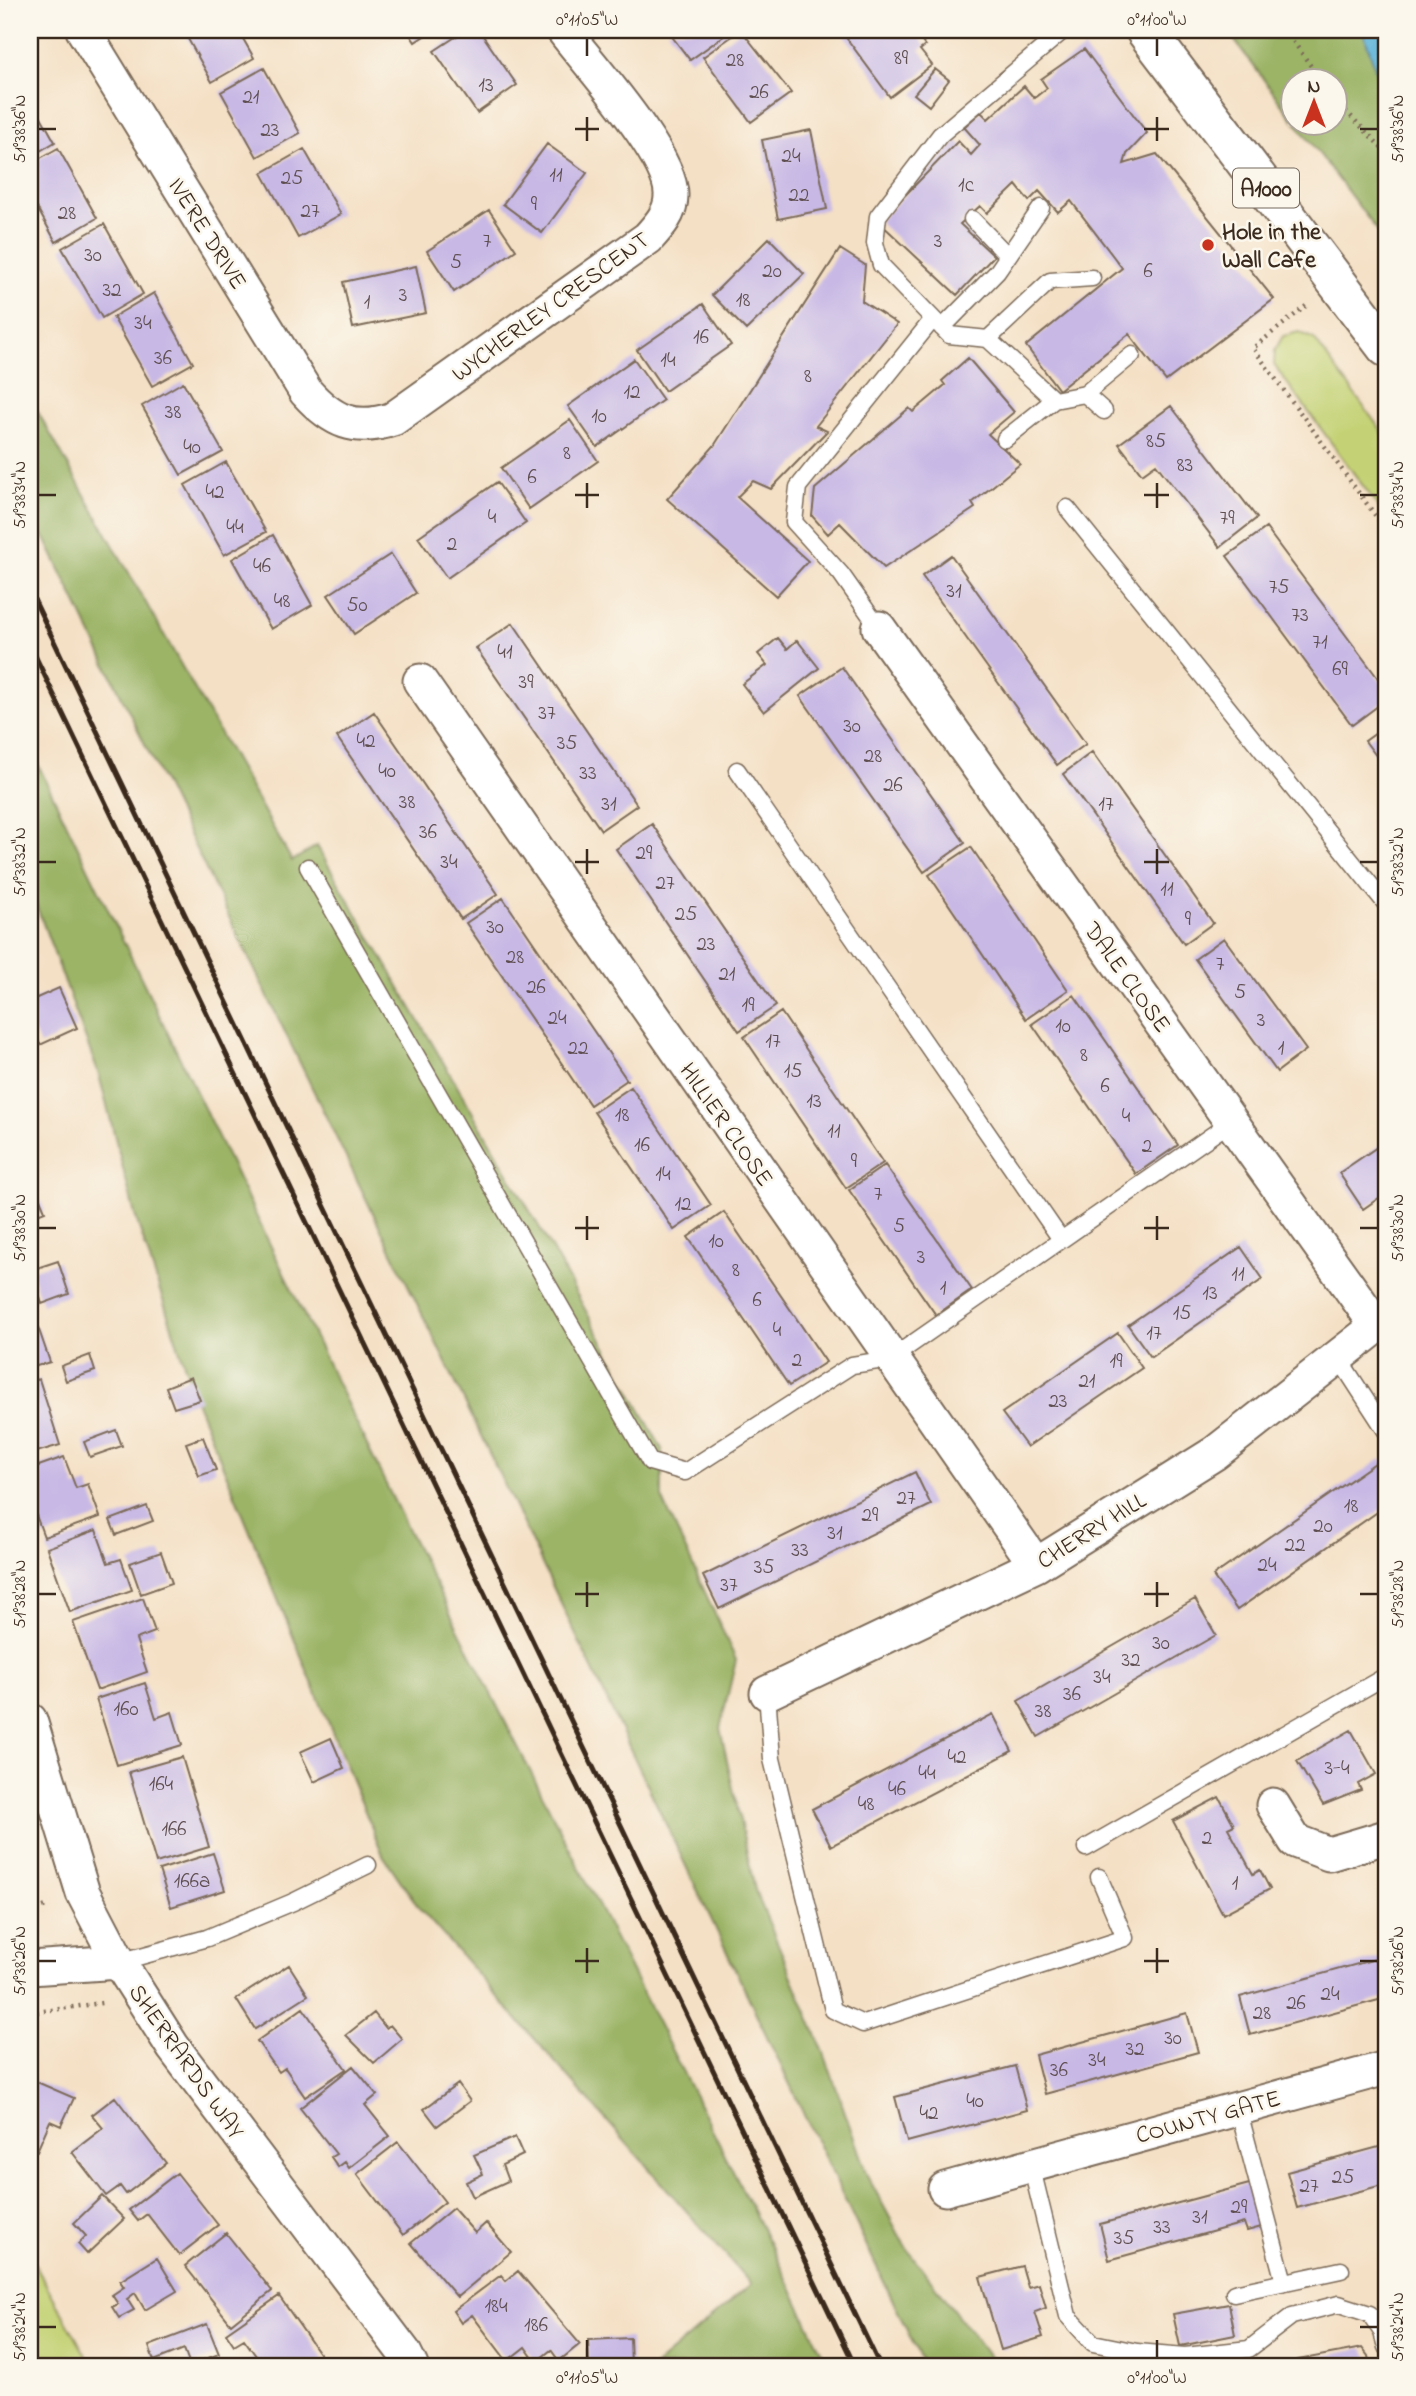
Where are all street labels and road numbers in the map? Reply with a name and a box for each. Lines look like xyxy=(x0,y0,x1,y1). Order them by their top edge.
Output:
road number: A1000 xyxy=(1233,168,1299,208)
street label: IVERE DRIVE xyxy=(158,172,254,297)
street label: WYCHERLEY CRESCENT xyxy=(445,224,658,392)
street label: DALE CLOSE xyxy=(1073,915,1178,1041)
street label: HILLIER CLOSE xyxy=(669,1056,781,1195)
street label: CHERRY HILL xyxy=(1031,1485,1154,1579)
street label: SHERRARDS WAY xyxy=(118,1978,251,2147)
street label: COUNTY GATE xyxy=(1132,2082,1285,2155)

